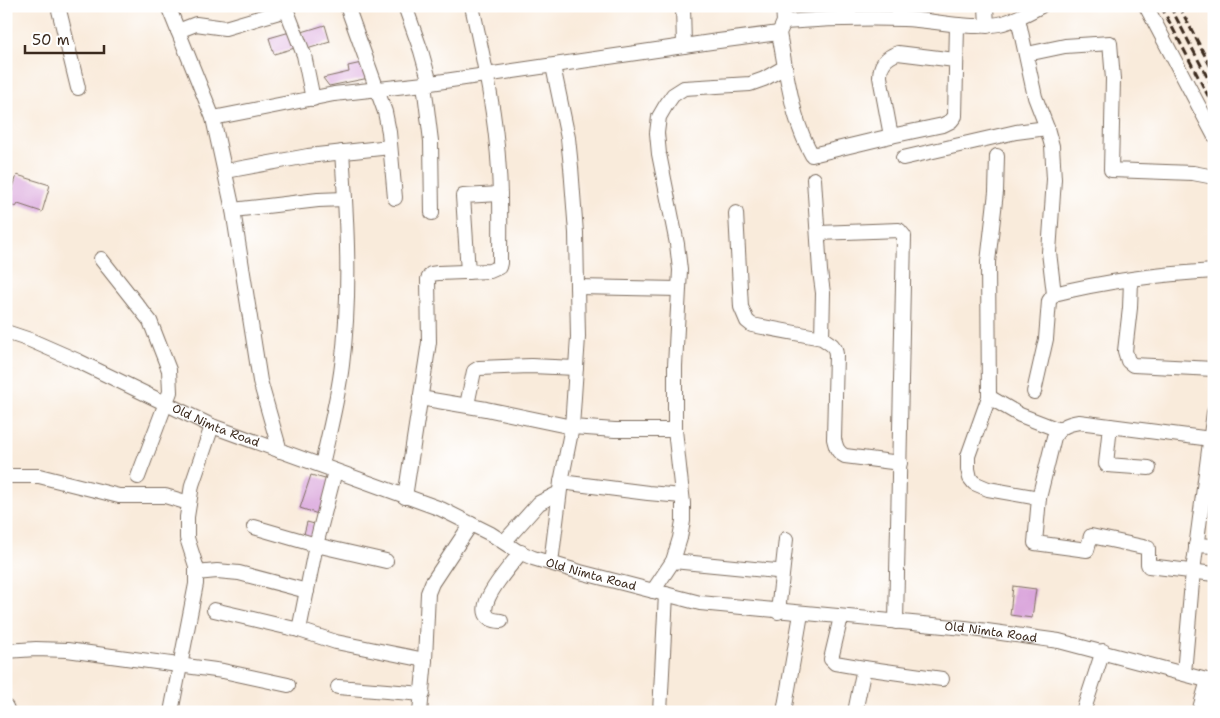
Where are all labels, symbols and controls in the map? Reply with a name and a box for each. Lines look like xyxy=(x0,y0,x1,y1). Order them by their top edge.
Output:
scale bar xyxy=(25,22,104,54)
text: 50 m xyxy=(32,30,70,50)
street label: Old Nimta Road xyxy=(170,400,262,451)
street label: Old Nimta Road xyxy=(544,554,638,594)
street label: Old Nimta Road xyxy=(944,618,1039,646)

